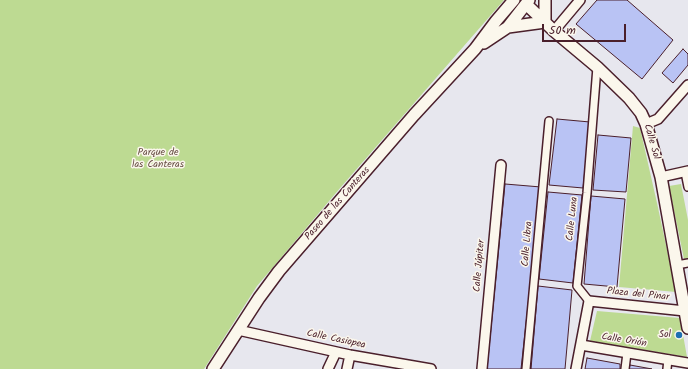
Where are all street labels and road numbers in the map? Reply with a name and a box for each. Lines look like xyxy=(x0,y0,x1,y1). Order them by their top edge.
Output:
street label: Calle Sol xyxy=(640,123,662,161)
street label: Paseo de las Canteras xyxy=(303,165,373,243)
street label: Calle Luna xyxy=(565,196,581,242)
street label: Calle Libra xyxy=(520,221,536,267)
street label: Calle Júpiter xyxy=(472,239,488,293)
street label: Plaza del Pinar xyxy=(606,286,670,304)
street label: Calle Casiopea xyxy=(305,328,367,352)
street label: Calle Orión xyxy=(600,331,648,351)

